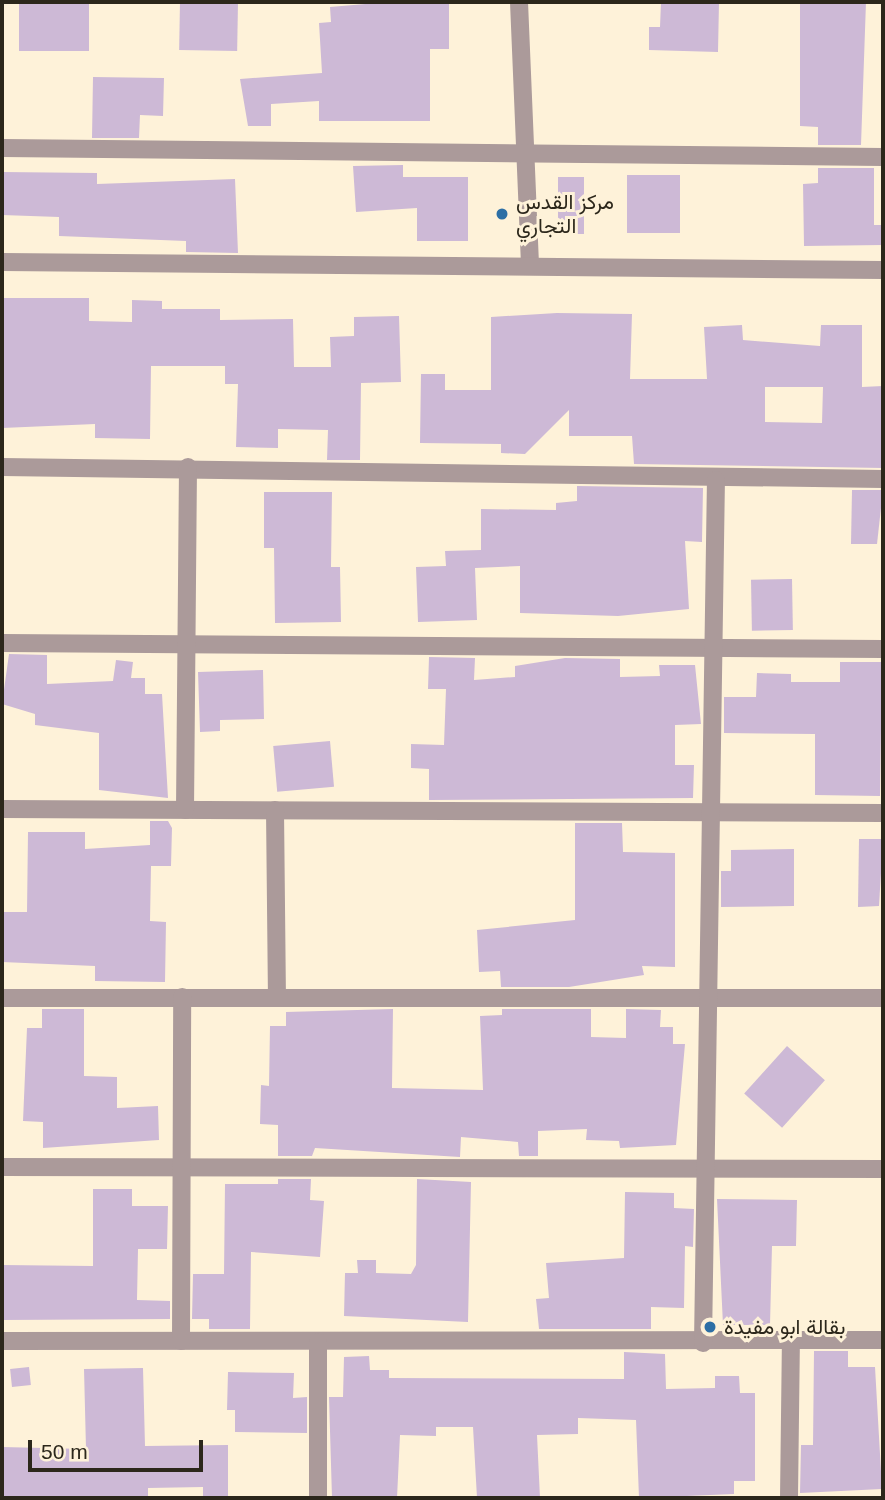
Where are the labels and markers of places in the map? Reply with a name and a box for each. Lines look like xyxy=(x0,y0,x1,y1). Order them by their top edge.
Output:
place label: مركز القدس التجاري xyxy=(516,189,614,239)
marker: مركز القدس التجاري xyxy=(494,206,510,222)
place label: بقالة ابو مفيدة xyxy=(724,1314,845,1340)
marker: بقالة ابو مفيدة xyxy=(702,1319,718,1335)

